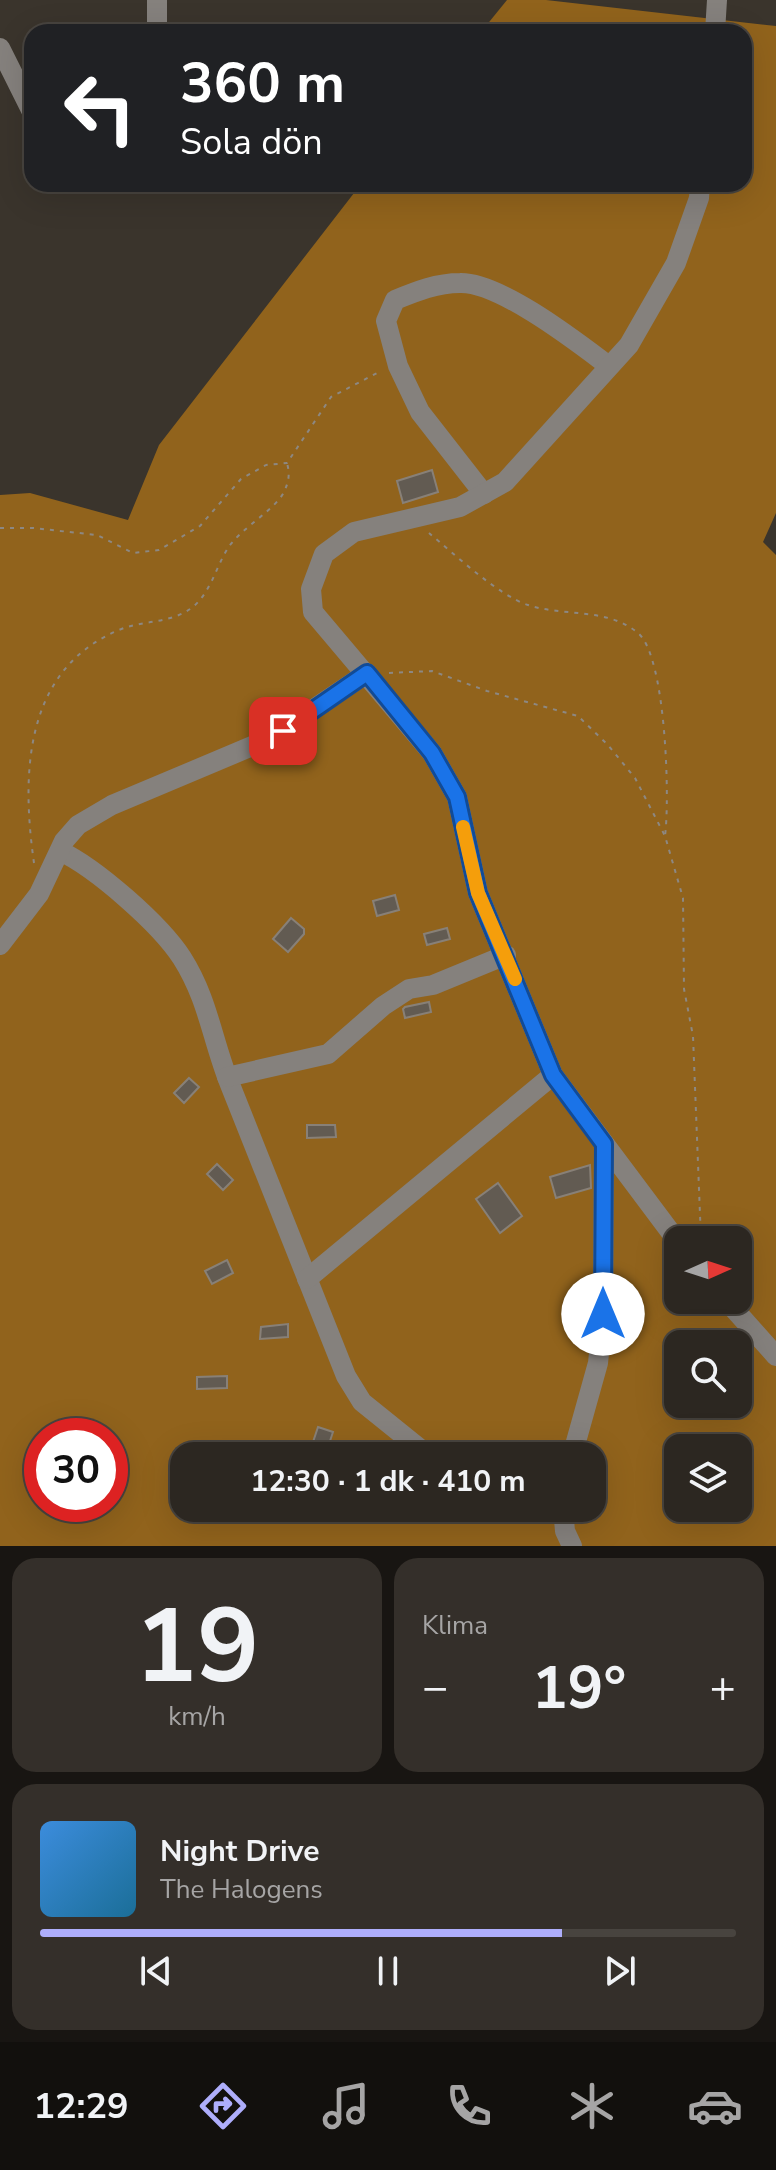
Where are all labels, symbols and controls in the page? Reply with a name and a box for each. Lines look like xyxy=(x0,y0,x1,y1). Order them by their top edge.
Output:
text: 360 m xyxy=(180,45,345,122)
icon: left xyxy=(48,56,152,160)
text: Sola dön xyxy=(180,118,323,167)
pin xyxy=(249,697,317,765)
icon: arrive xyxy=(261,709,305,753)
north arrow xyxy=(664,1226,752,1314)
map controls xyxy=(664,1226,752,1522)
position arrow xyxy=(561,1272,645,1356)
button: search xyxy=(664,1330,752,1418)
speed limit sign: 30 xyxy=(24,1418,128,1522)
button: layers xyxy=(664,1434,752,1522)
text: 12:30 · 1 dk · 410 m xyxy=(250,1461,526,1502)
text: 19 xyxy=(135,1576,259,1718)
text: Klima xyxy=(422,1608,488,1643)
text: 19° xyxy=(532,1647,626,1729)
text: − xyxy=(422,1658,448,1718)
text: + xyxy=(710,1658,736,1718)
text: km/h xyxy=(168,1699,226,1734)
text: Night Drive xyxy=(160,1831,319,1872)
text: The Halogens xyxy=(160,1872,323,1907)
icon: previous xyxy=(134,1949,178,1993)
icon: pause xyxy=(366,1949,410,1993)
icon: next xyxy=(598,1949,642,1993)
icon: directions xyxy=(195,2078,251,2134)
icon: music xyxy=(318,2078,374,2134)
icon: phone xyxy=(441,2078,497,2134)
icon: climate xyxy=(564,2078,620,2134)
icon: car xyxy=(687,2078,743,2134)
text: 12:29 xyxy=(33,2082,129,2131)

